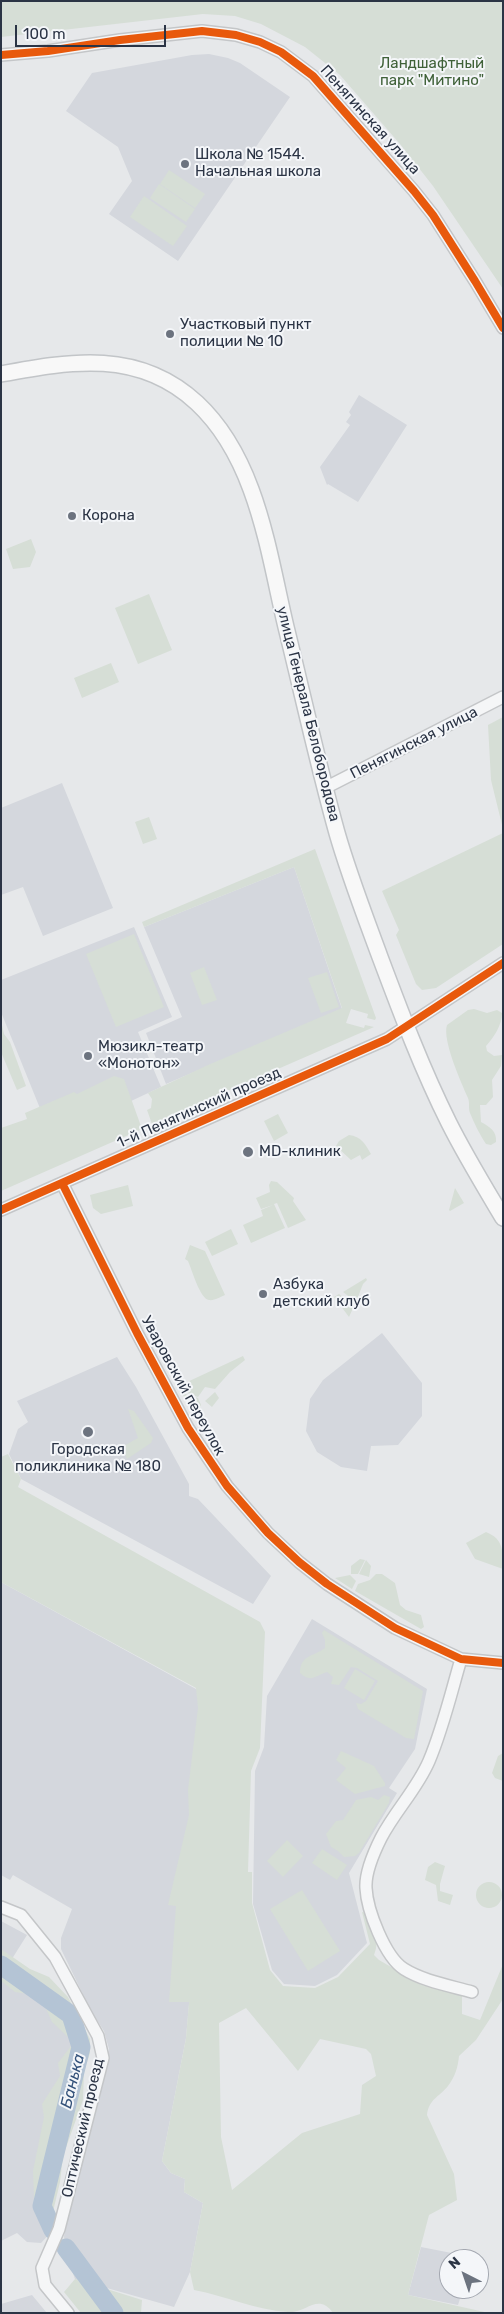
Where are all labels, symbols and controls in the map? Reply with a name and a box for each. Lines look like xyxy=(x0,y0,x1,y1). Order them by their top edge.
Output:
scale bar xyxy=(18,15,169,47)
text: 100 m xyxy=(23,25,65,43)
park label: Ландшафтный парк "Митино" xyxy=(380,55,484,90)
street label: Пенягинская улица xyxy=(316,62,424,178)
place label: Школа № 1544. Начальная школа xyxy=(195,146,321,181)
marker: Школа № 1544. Начальная школа xyxy=(179,158,191,170)
place label: Участковый пункт полиции № 10 xyxy=(180,316,311,351)
marker: Участковый пункт полиции № 10 xyxy=(164,328,176,340)
place label: Корона xyxy=(82,507,135,525)
marker: Корона xyxy=(66,510,78,522)
street label: улица Генерала Белобородова xyxy=(273,605,343,823)
street label: Пенягинская улица xyxy=(347,703,481,783)
place label: Мюзикл-театр «Монотон» xyxy=(98,1038,204,1073)
marker: Мюзикл-театр «Монотон» xyxy=(82,1050,94,1062)
street label: 1-й Пенягинский проезд xyxy=(114,1064,284,1152)
place label: MD-клиник xyxy=(259,1143,341,1161)
marker: MD-клиник xyxy=(241,1145,255,1159)
place label: Азбука детский клуб xyxy=(273,1276,370,1311)
marker: Азбука детский клуб xyxy=(257,1288,269,1300)
street label: Уваровский переулок xyxy=(137,1313,229,1459)
marker: Городская поликлиника № 180 xyxy=(81,1425,95,1439)
place label: Городская поликлиника № 180 xyxy=(15,1441,161,1476)
water label: Банька xyxy=(57,2052,89,2110)
street label: Оптический проезд xyxy=(58,2057,108,2199)
north arrow xyxy=(439,2249,489,2299)
text: N xyxy=(445,2253,464,2273)

